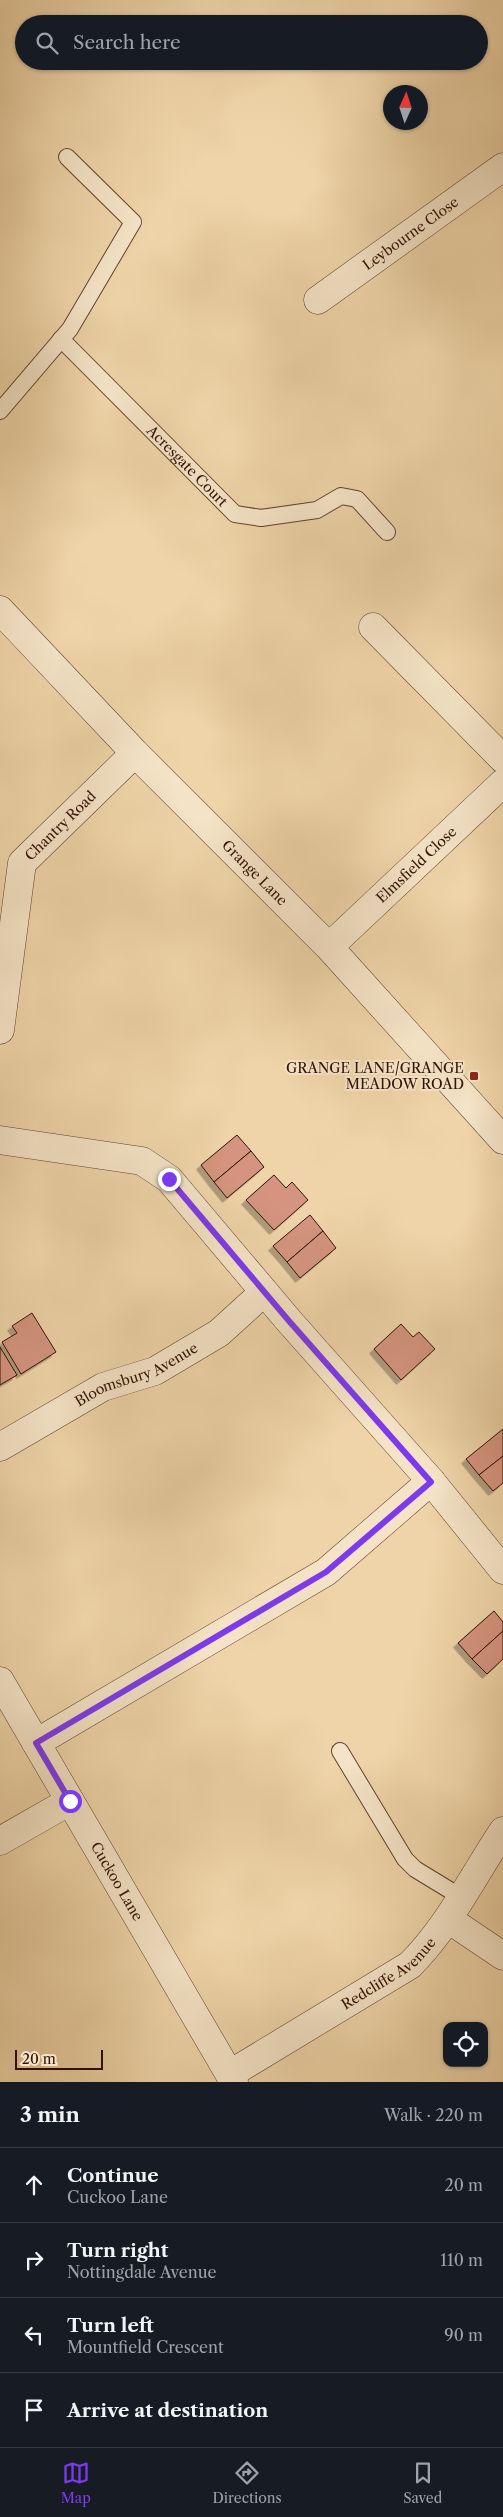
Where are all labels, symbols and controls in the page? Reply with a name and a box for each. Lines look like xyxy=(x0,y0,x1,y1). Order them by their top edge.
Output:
search box xyxy=(15,15,488,70)
icon: search xyxy=(33,29,61,57)
text: Search here xyxy=(73,31,181,54)
north arrow xyxy=(383,85,428,130)
street label: Leybourne Close xyxy=(359,193,462,274)
street label: Acresgate Court xyxy=(142,421,231,510)
street label: Chantry Road xyxy=(21,787,100,864)
street label: Elmsfield Close xyxy=(372,822,460,907)
street label: Grange Lane xyxy=(218,836,291,909)
place label: GRANGE LANE/GRANGE MEADOW ROAD xyxy=(286,1059,464,1093)
marker: GRANGE LANE/GRANGE MEADOW ROAD xyxy=(468,1070,480,1082)
route end xyxy=(158,1168,181,1191)
street label: Bloomsbury Avenue xyxy=(72,1339,201,1410)
route start xyxy=(59,1790,82,1813)
street label: Cuckoo Lane xyxy=(87,1839,147,1924)
street label: Redcliffe Avenue xyxy=(338,1934,440,2013)
map controls xyxy=(443,2022,488,2067)
button: locate xyxy=(443,2022,488,2067)
scale bar xyxy=(15,2047,102,2070)
text: 20 m xyxy=(22,2050,56,2068)
text: 3 min xyxy=(20,2102,80,2127)
text: Walk · 220 m xyxy=(384,2105,483,2125)
text: Continue xyxy=(67,2164,159,2187)
icon: ahead xyxy=(20,2171,48,2199)
text: 20 m xyxy=(444,2175,483,2195)
text: Cuckoo Lane xyxy=(67,2187,168,2207)
text: Turn right xyxy=(67,2239,168,2262)
icon: right xyxy=(20,2246,48,2274)
text: 110 m xyxy=(440,2250,483,2270)
text: Nottingdale Avenue xyxy=(67,2262,217,2282)
text: Turn left xyxy=(67,2314,154,2337)
icon: left xyxy=(20,2321,48,2349)
text: 90 m xyxy=(444,2325,483,2345)
text: Mountfield Crescent xyxy=(67,2337,224,2357)
icon: arrive xyxy=(20,2396,48,2424)
text: Arrive at destination xyxy=(67,2399,268,2422)
tab: Map xyxy=(61,2459,91,2507)
tab: Directions xyxy=(212,2459,282,2507)
tab: Saved xyxy=(403,2459,442,2507)

